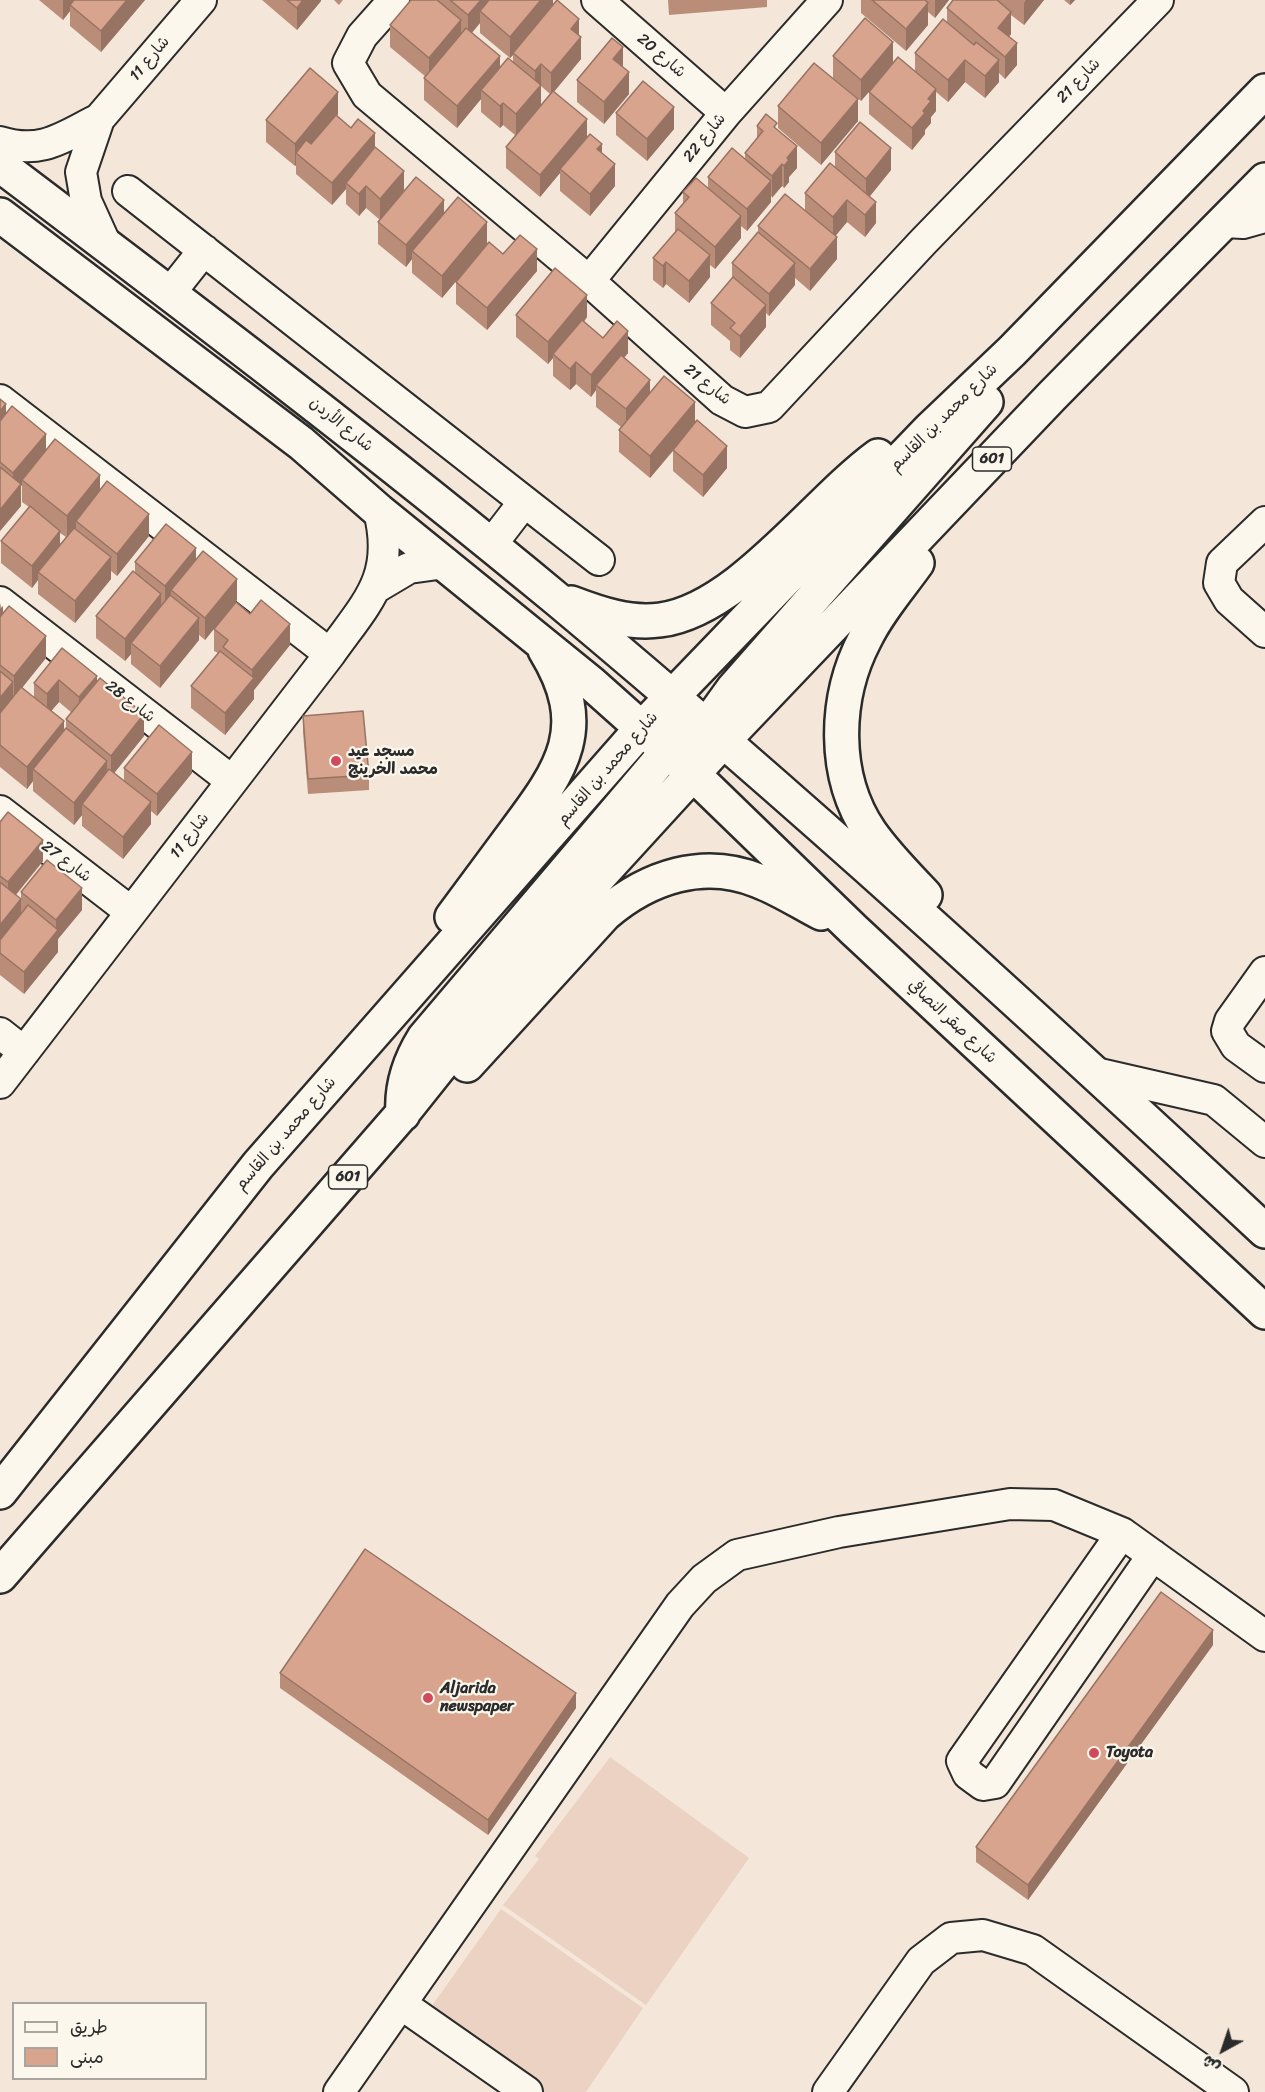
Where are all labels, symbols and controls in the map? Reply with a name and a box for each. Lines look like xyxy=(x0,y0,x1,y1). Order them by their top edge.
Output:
street label: شارع 20 xyxy=(633,30,689,82)
street label: شارع 11 xyxy=(126,33,174,85)
street label: شارع 21 xyxy=(1053,55,1105,107)
street label: شارع 22 xyxy=(680,110,730,166)
street label: شارع 21 xyxy=(680,360,734,410)
street label: شارع محمد بن القاسم xyxy=(886,360,1002,476)
street label: شارع الأردن xyxy=(305,394,377,456)
road number: 601 xyxy=(972,447,1012,471)
street label: شارع 28 xyxy=(101,677,159,727)
street label: شارع محمد بن القاسم xyxy=(553,708,663,830)
place label: مسجد عيد محمد الخرينج xyxy=(348,742,438,780)
marker: مسجد عيد محمد الخرينج xyxy=(329,754,343,768)
street label: شارع 11 xyxy=(166,809,214,863)
street label: شارع 27 xyxy=(37,837,95,887)
street label: شارع صقر النصافي xyxy=(904,976,1000,1068)
street label: شارع محمد بن القاسم xyxy=(231,1073,341,1195)
road number: 601 xyxy=(328,1165,368,1189)
place label: Aljarida newspaper xyxy=(440,1679,514,1717)
marker: Aljarida newspaper xyxy=(421,1691,435,1705)
place label: Toyota xyxy=(1106,1743,1153,1763)
marker: Toyota xyxy=(1087,1746,1101,1760)
legend xyxy=(12,2002,207,2080)
text: طريق xyxy=(70,2011,108,2043)
north arrow xyxy=(1193,2020,1253,2080)
text: مبنى xyxy=(70,2041,104,2073)
text: ش xyxy=(1195,2047,1227,2081)

